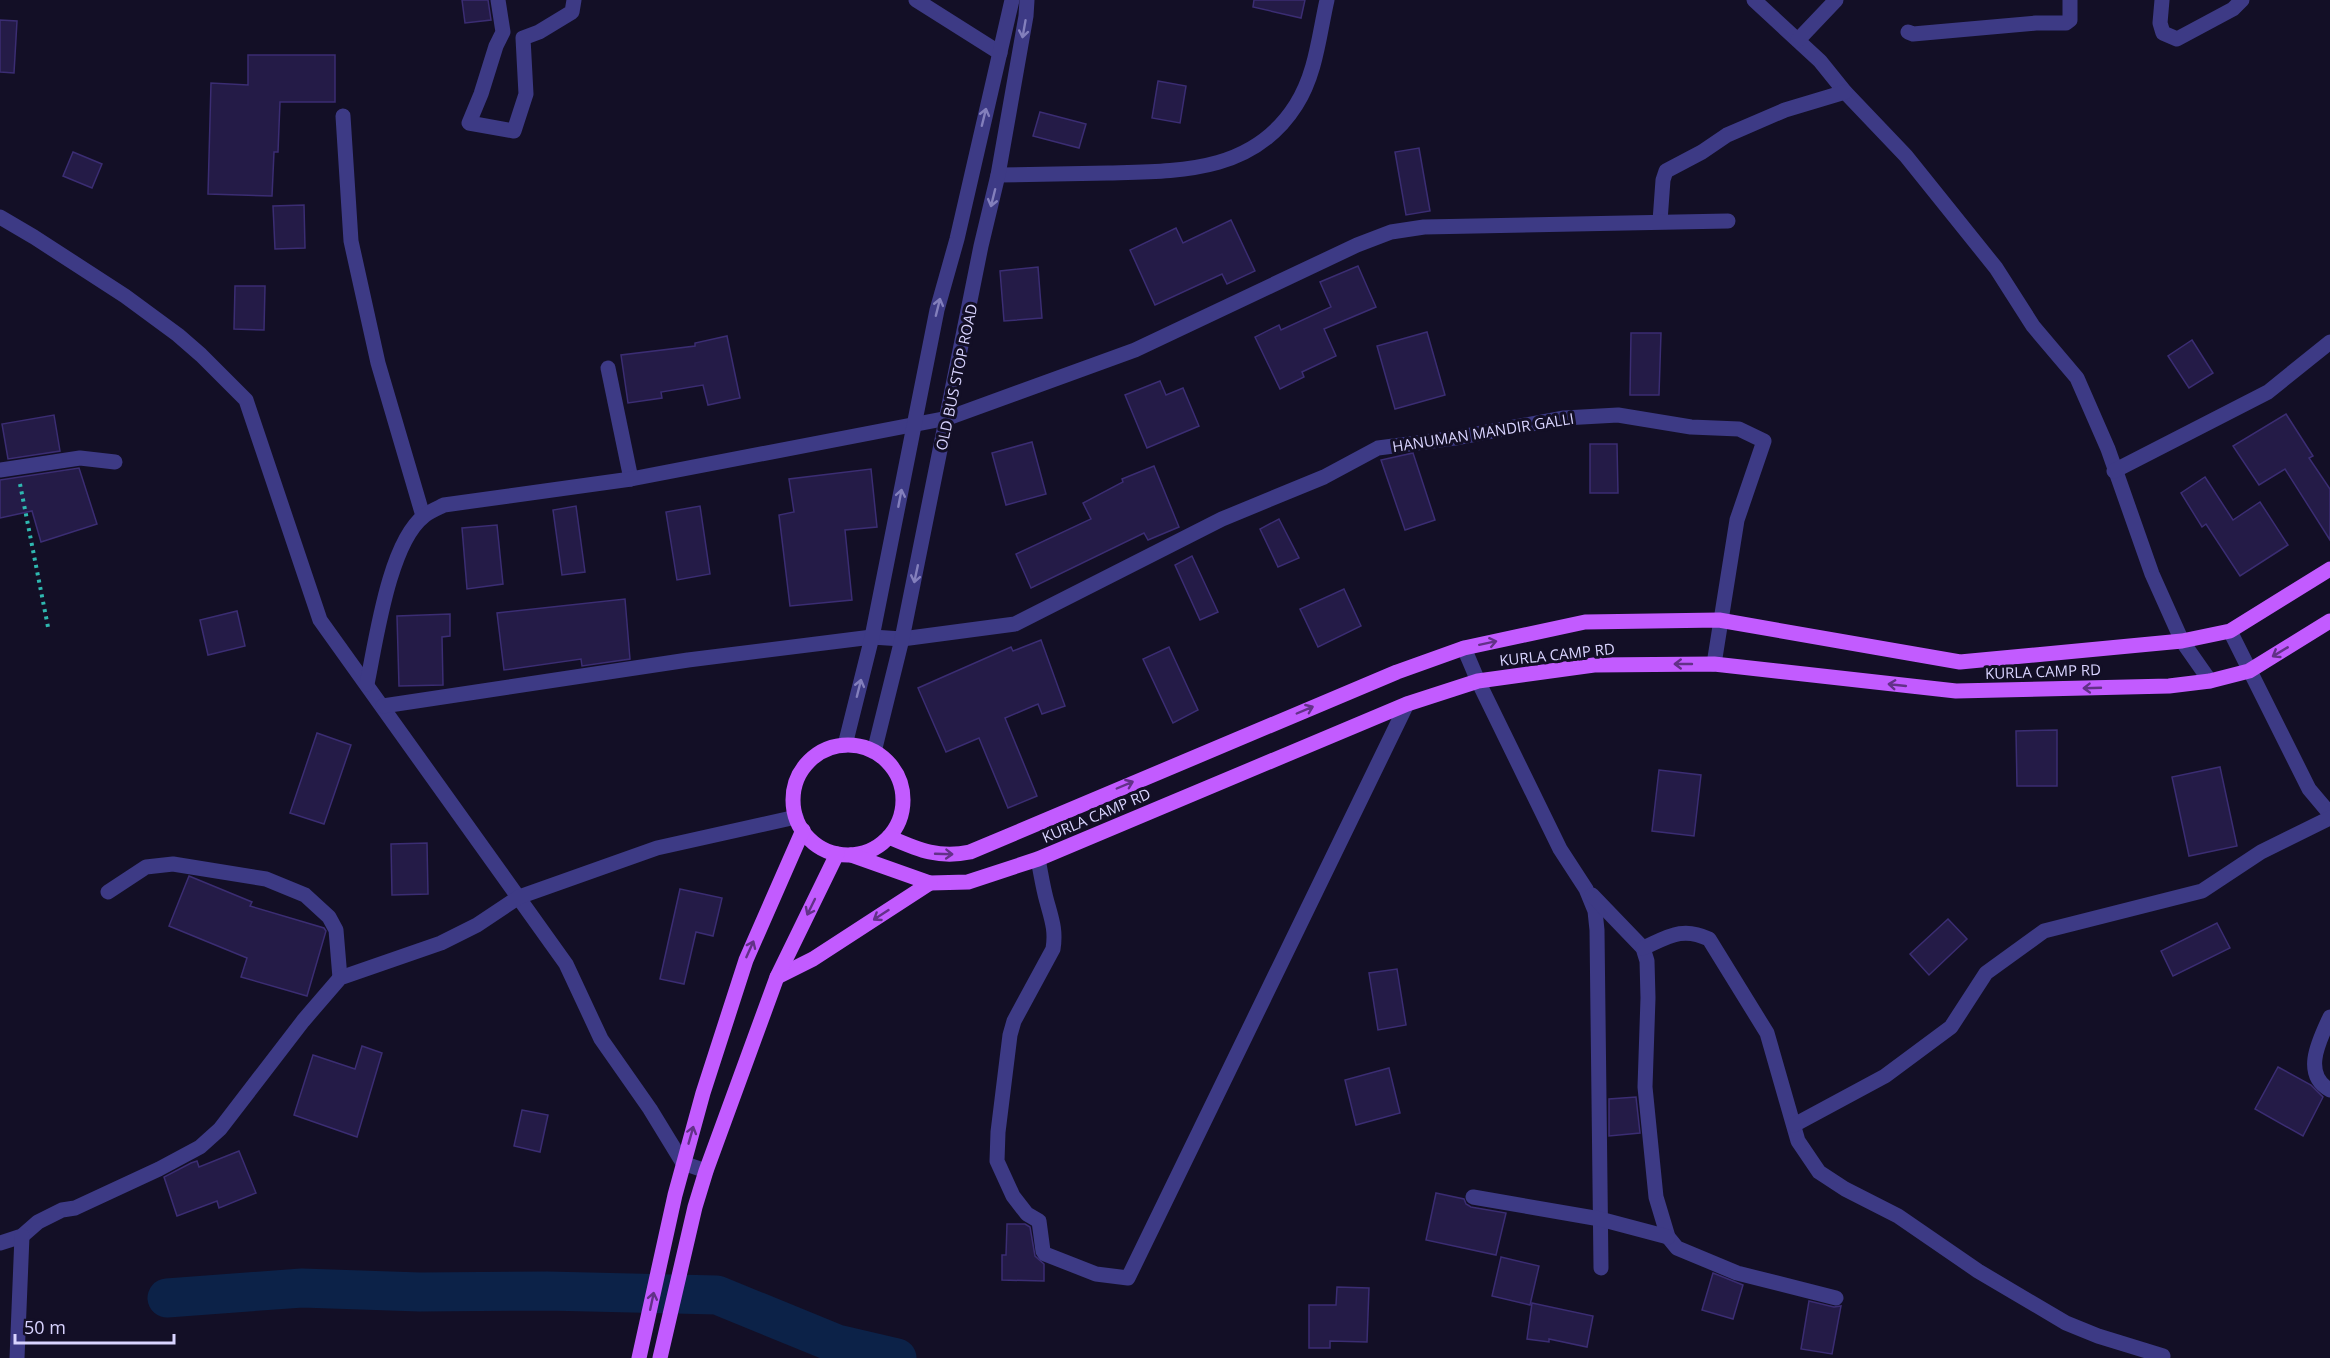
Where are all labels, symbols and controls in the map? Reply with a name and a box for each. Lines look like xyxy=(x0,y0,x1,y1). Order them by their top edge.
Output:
one-way arrow xyxy=(1018,18,1029,38)
one-way arrow xyxy=(979,108,991,127)
one-way arrow xyxy=(987,188,999,207)
one-way arrow xyxy=(933,297,945,316)
street label: OLD BUS STOP ROAD xyxy=(931,302,981,452)
street label: HANUMAN MANDIR GALLI xyxy=(1391,408,1575,456)
one-way arrow xyxy=(895,489,906,508)
one-way arrow xyxy=(910,563,921,583)
one-way arrow xyxy=(1477,637,1497,648)
street label: KURLA CAMP RD xyxy=(1498,638,1616,670)
one-way arrow xyxy=(2272,646,2289,658)
one-way arrow xyxy=(1673,658,1693,670)
street label: KURLA CAMP RD xyxy=(1985,659,2101,683)
one-way arrow xyxy=(854,679,866,698)
one-way arrow xyxy=(1888,679,1908,690)
one-way arrow xyxy=(2083,682,2103,694)
one-way arrow xyxy=(1295,704,1314,715)
one-way arrow xyxy=(1115,779,1134,790)
street label: KURLA CAMP RD xyxy=(1039,783,1153,847)
one-way arrow xyxy=(934,848,953,859)
one-way arrow xyxy=(805,897,817,915)
one-way arrow xyxy=(873,909,890,921)
one-way arrow xyxy=(745,940,757,958)
one-way arrow xyxy=(686,1125,697,1144)
one-way arrow xyxy=(646,1292,658,1311)
scale bar xyxy=(15,1307,174,1345)
text: 50 m xyxy=(24,1315,66,1339)

